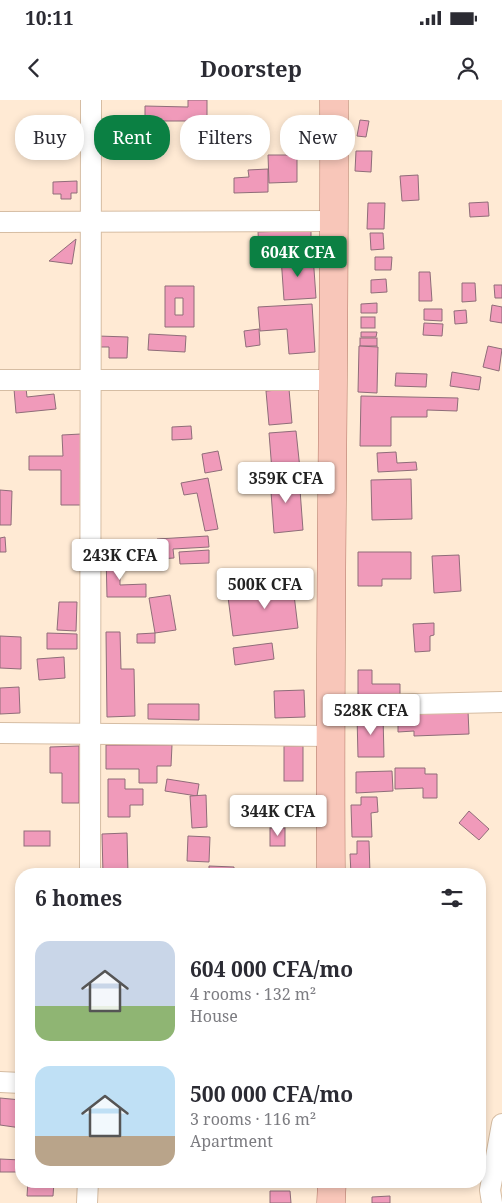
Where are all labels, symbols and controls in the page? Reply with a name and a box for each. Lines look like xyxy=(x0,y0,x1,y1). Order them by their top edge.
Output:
text: 10:11 xyxy=(25,5,74,31)
text: Doorstep xyxy=(200,53,302,83)
icon: back xyxy=(20,54,48,82)
icon: person xyxy=(454,54,482,82)
chip: Buy xyxy=(15,115,84,160)
chip: Rent xyxy=(94,115,170,160)
chip: Filters xyxy=(180,115,270,160)
chip: New xyxy=(280,115,355,160)
pin: 604K CFA xyxy=(246,236,350,278)
text: 604K CFA xyxy=(261,241,335,263)
pin: 359K CFA xyxy=(234,462,338,504)
text: 359K CFA xyxy=(249,467,323,489)
pin: 243K CFA xyxy=(68,538,172,581)
text: 243K CFA xyxy=(83,544,157,566)
pin: 500K CFA xyxy=(213,568,317,610)
text: 500K CFA xyxy=(228,573,302,595)
pin: 528K CFA xyxy=(319,694,423,736)
text: 528K CFA xyxy=(334,699,408,721)
pin: 344K CFA xyxy=(226,794,330,837)
text: 344K CFA xyxy=(241,800,315,822)
text: 6 homes xyxy=(35,884,122,912)
icon: filters xyxy=(438,884,466,912)
text: 604 000 CFA/mo xyxy=(190,955,353,983)
icon: home xyxy=(75,961,135,1021)
text: 4 rooms · 132 m² xyxy=(190,983,316,1005)
text: House xyxy=(190,1005,238,1027)
text: 500 000 CFA/mo xyxy=(190,1080,353,1108)
icon: home xyxy=(75,1086,135,1146)
text: 3 rooms · 116 m² xyxy=(190,1108,316,1130)
text: Apartment xyxy=(190,1130,273,1152)

